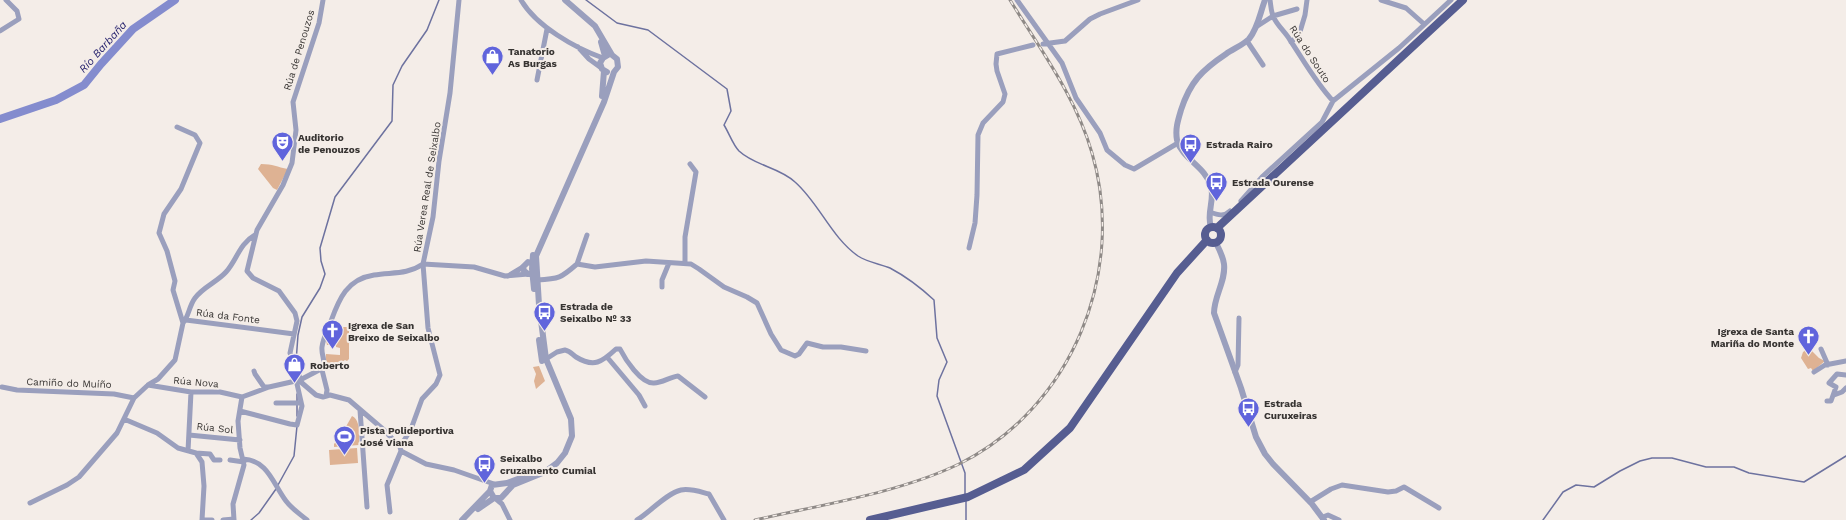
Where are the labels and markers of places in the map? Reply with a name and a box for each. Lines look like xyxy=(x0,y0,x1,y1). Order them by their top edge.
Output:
shop icon: Tanatorio As Burgas xyxy=(480,44,506,77)
place label: Tanatorio As Burgas xyxy=(508,46,558,69)
theatre icon: Auditorio de Penouzos xyxy=(269,130,295,163)
bus stop icon: Estrada Rairo xyxy=(1177,131,1203,164)
place label: Auditorio de Penouzos xyxy=(298,132,361,155)
place label: Estrada Rairo xyxy=(1206,139,1273,150)
bus stop icon: Estrada Ourense xyxy=(1204,169,1230,202)
place label: Estrada Ourense xyxy=(1232,177,1314,188)
bus stop icon: Estrada de Seixalbo Nº 33 xyxy=(532,299,558,332)
place label: Estrada de Seixalbo Nº 33 xyxy=(560,301,632,324)
church icon: Igrexa de San Breixo de Seixalbo xyxy=(319,318,345,351)
place label: Igrexa de San Breixo de Seixalbo xyxy=(348,320,440,343)
church icon: Igrexa de Santa Mariña do Monte xyxy=(1796,324,1822,357)
place label: Igrexa de Santa Mariña do Monte xyxy=(1711,326,1794,349)
shop icon: Roberto xyxy=(281,352,307,385)
place label: Roberto xyxy=(310,360,349,371)
bus stop icon: Estrada Curuxeiras xyxy=(1236,396,1262,429)
place label: Estrada Curuxeiras xyxy=(1264,398,1318,421)
sports icon: Pista Polideportiva José Viana xyxy=(331,423,357,456)
place label: Pista Polideportiva José Viana xyxy=(360,425,454,448)
bus stop icon: Seixalbo cruzamento Cumial xyxy=(472,451,498,484)
place label: Seixalbo cruzamento Cumial xyxy=(500,453,597,476)

